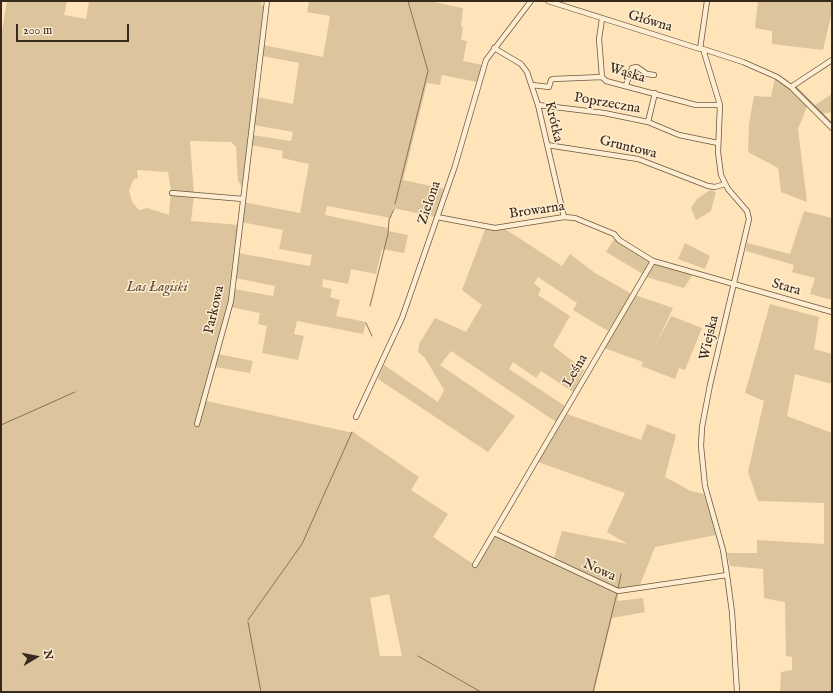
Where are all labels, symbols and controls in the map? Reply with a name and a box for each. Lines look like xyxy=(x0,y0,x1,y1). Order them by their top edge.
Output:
street label: Główna xyxy=(626,8,674,36)
scale bar xyxy=(18,16,131,42)
text: 200 m xyxy=(23,23,52,38)
street label: Wąska xyxy=(607,61,647,87)
street label: Poprzeczna xyxy=(573,90,641,118)
street label: Krótka xyxy=(540,100,566,144)
street label: Gruntowa xyxy=(598,133,658,163)
street label: Zielona xyxy=(415,179,445,227)
street label: Browarna xyxy=(508,199,566,223)
street label: Stara xyxy=(770,276,802,300)
park label: Las Łagiski xyxy=(127,280,187,296)
street label: Parkowa xyxy=(201,284,229,336)
street label: Wiejska xyxy=(697,314,723,362)
street label: Leśna xyxy=(560,352,592,390)
street label: Nowa xyxy=(580,556,618,586)
north arrow xyxy=(16,637,56,677)
text: N xyxy=(40,649,56,661)

